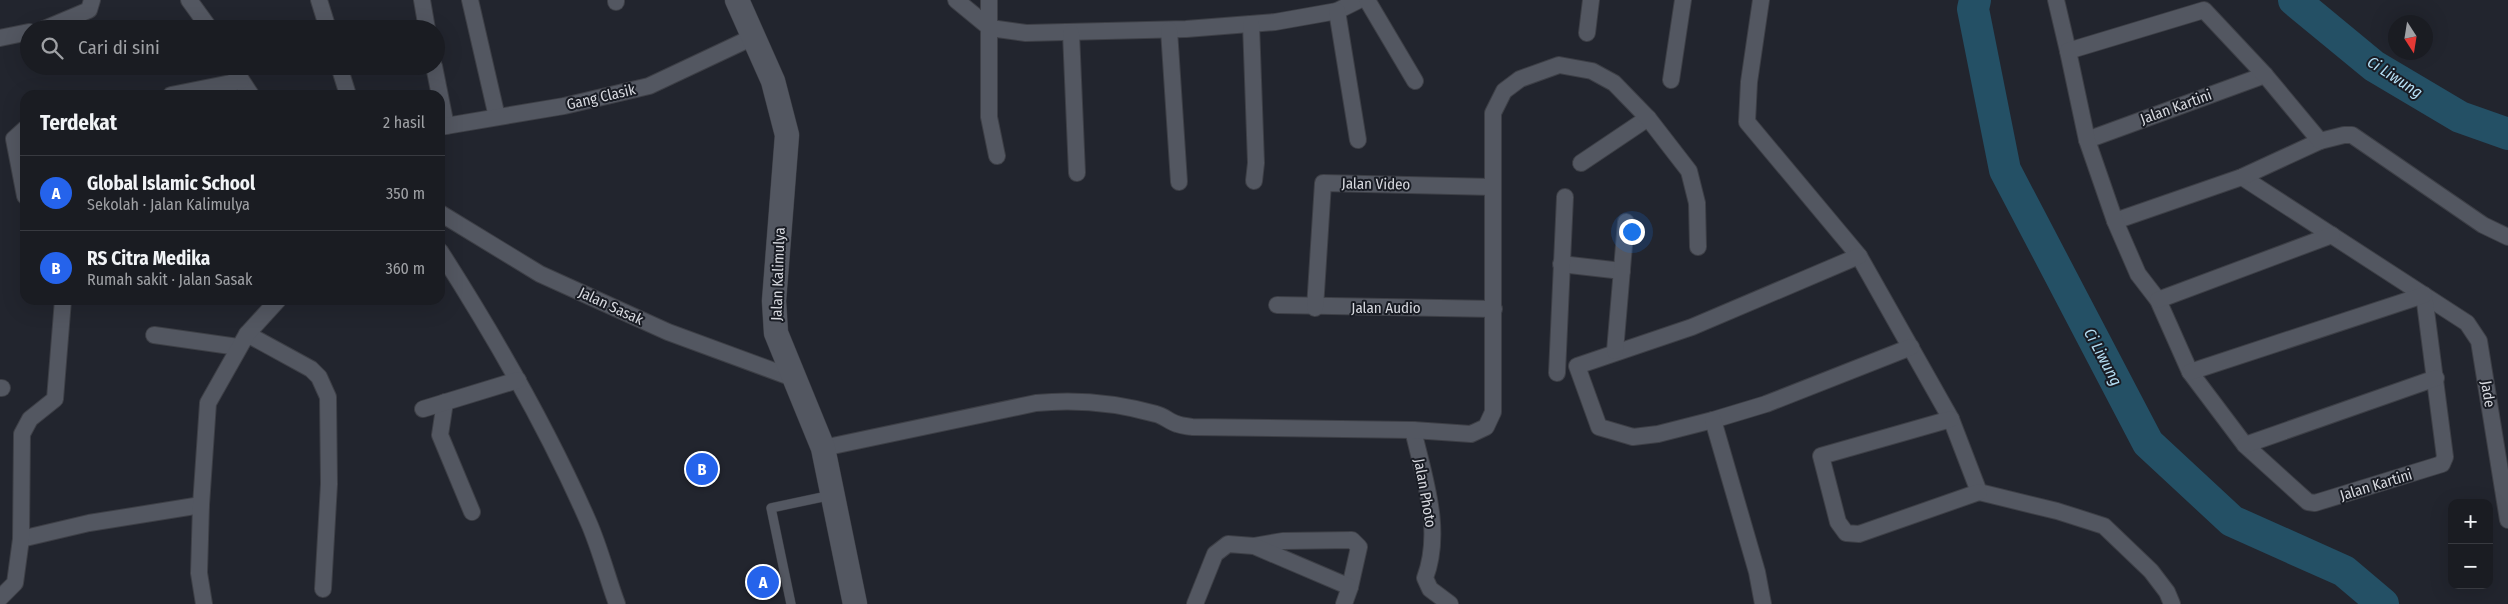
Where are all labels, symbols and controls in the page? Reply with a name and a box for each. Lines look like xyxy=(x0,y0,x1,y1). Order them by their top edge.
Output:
north arrow xyxy=(2388,15,2433,60)
search box xyxy=(20,20,445,75)
icon: search xyxy=(38,34,66,62)
text: Cari di sini xyxy=(78,36,160,59)
water label: Ci Liwung xyxy=(2364,52,2426,102)
street label: Gang Clasik xyxy=(565,80,637,114)
street label: Jalan Kartini xyxy=(2138,86,2214,128)
text: Terdekat xyxy=(40,110,117,136)
text: 2 hasil xyxy=(383,113,425,132)
text: Global Islamic School xyxy=(87,172,255,195)
street label: Jalan Video xyxy=(1341,174,1411,194)
text: A xyxy=(52,184,60,203)
text: 350 m xyxy=(386,184,425,203)
text: Sekolah · Jalan Kalimulya xyxy=(87,195,250,214)
your location xyxy=(1619,219,1645,245)
street label: Jalan Kalimulya xyxy=(767,227,789,321)
text: RS Citra Medika xyxy=(87,247,210,270)
text: B xyxy=(52,259,60,278)
text: 360 m xyxy=(385,259,425,278)
text: Rumah sakit · Jalan Sasak xyxy=(87,270,253,289)
street label: Jalan Sasak xyxy=(576,283,646,329)
street label: Jalan Audio xyxy=(1351,299,1421,317)
water label: Ci Liwung xyxy=(2080,325,2126,389)
street label: Jade xyxy=(2477,379,2499,409)
pin: B xyxy=(686,450,718,488)
street label: Jalan Photo xyxy=(1410,457,1440,529)
street label: Jalan Kartini xyxy=(2338,465,2414,505)
map controls xyxy=(2448,499,2493,589)
button: + xyxy=(2448,499,2493,544)
button: − xyxy=(2448,544,2493,589)
pin: A xyxy=(747,563,779,601)

